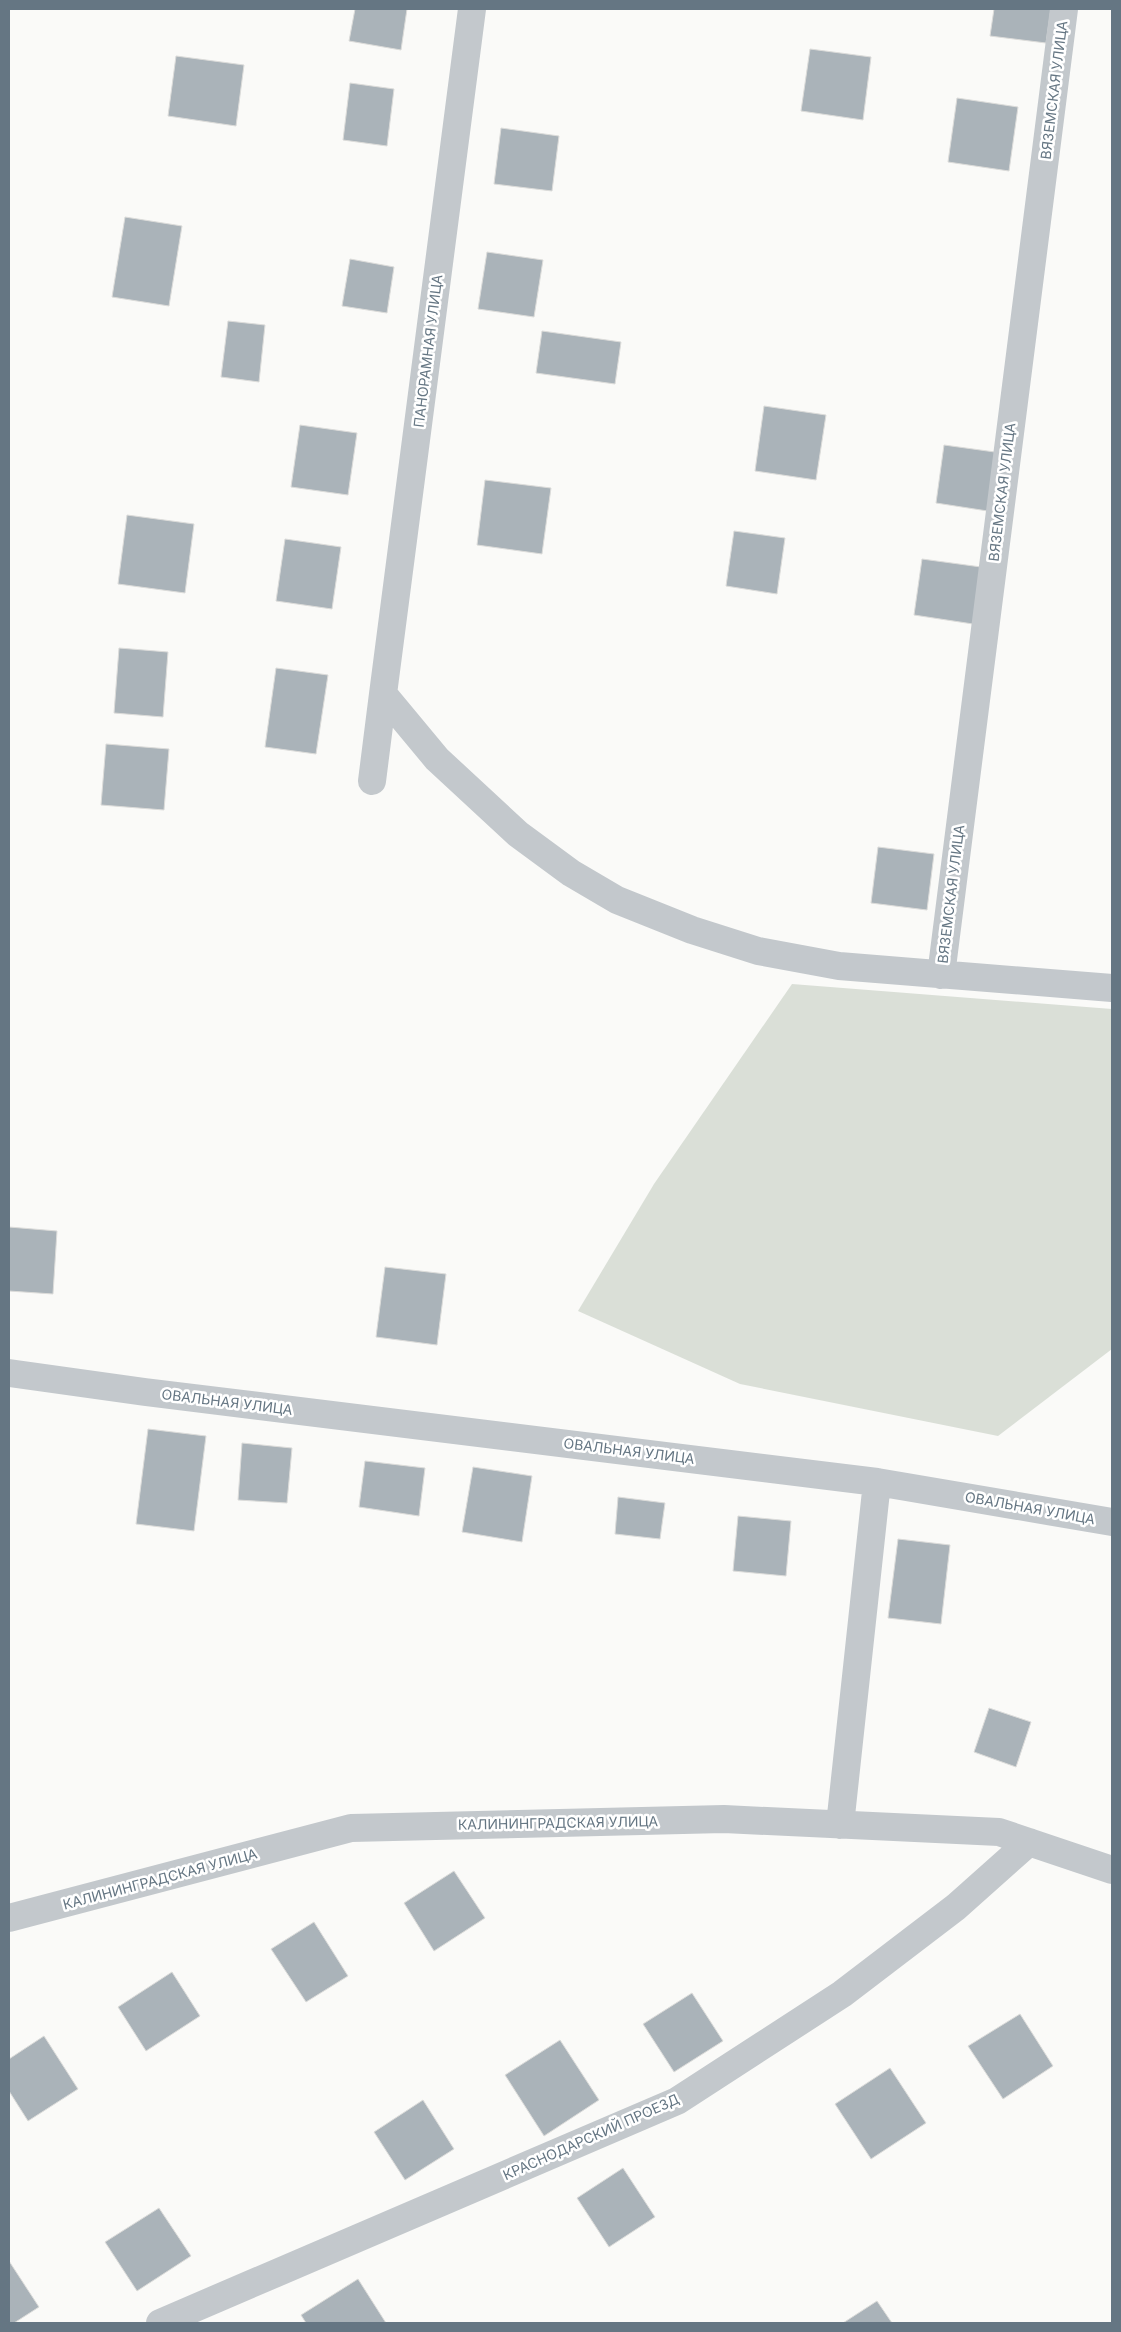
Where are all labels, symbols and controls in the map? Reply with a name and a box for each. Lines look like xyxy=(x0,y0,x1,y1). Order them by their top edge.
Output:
street label: ВЯЗЕМСКАЯ УЛИЦА xyxy=(1037,19,1070,160)
street label: ПАНОРАМНАЯ УЛИЦА xyxy=(410,273,445,428)
street label: ВЯЗЕМСКАЯ УЛИЦА xyxy=(985,421,1018,562)
street label: ВЯЗЕМСКАЯ УЛИЦА xyxy=(934,823,967,964)
street label: ОВАЛЬНАЯ УЛИЦА xyxy=(161,1385,294,1418)
street label: ОВАЛЬНАЯ УЛИЦА xyxy=(563,1434,696,1467)
street label: ОВАЛЬНАЯ УЛИЦА xyxy=(964,1488,1097,1527)
street label: КАЛИНИНГРАДСКАЯ УЛИЦА xyxy=(458,1812,659,1833)
street label: КАЛИНИНГРАДСКАЯ УЛИЦА xyxy=(61,1844,259,1913)
street label: КРАСНОДАРСКИЙ ПРОЕЗД xyxy=(500,2089,682,2183)

